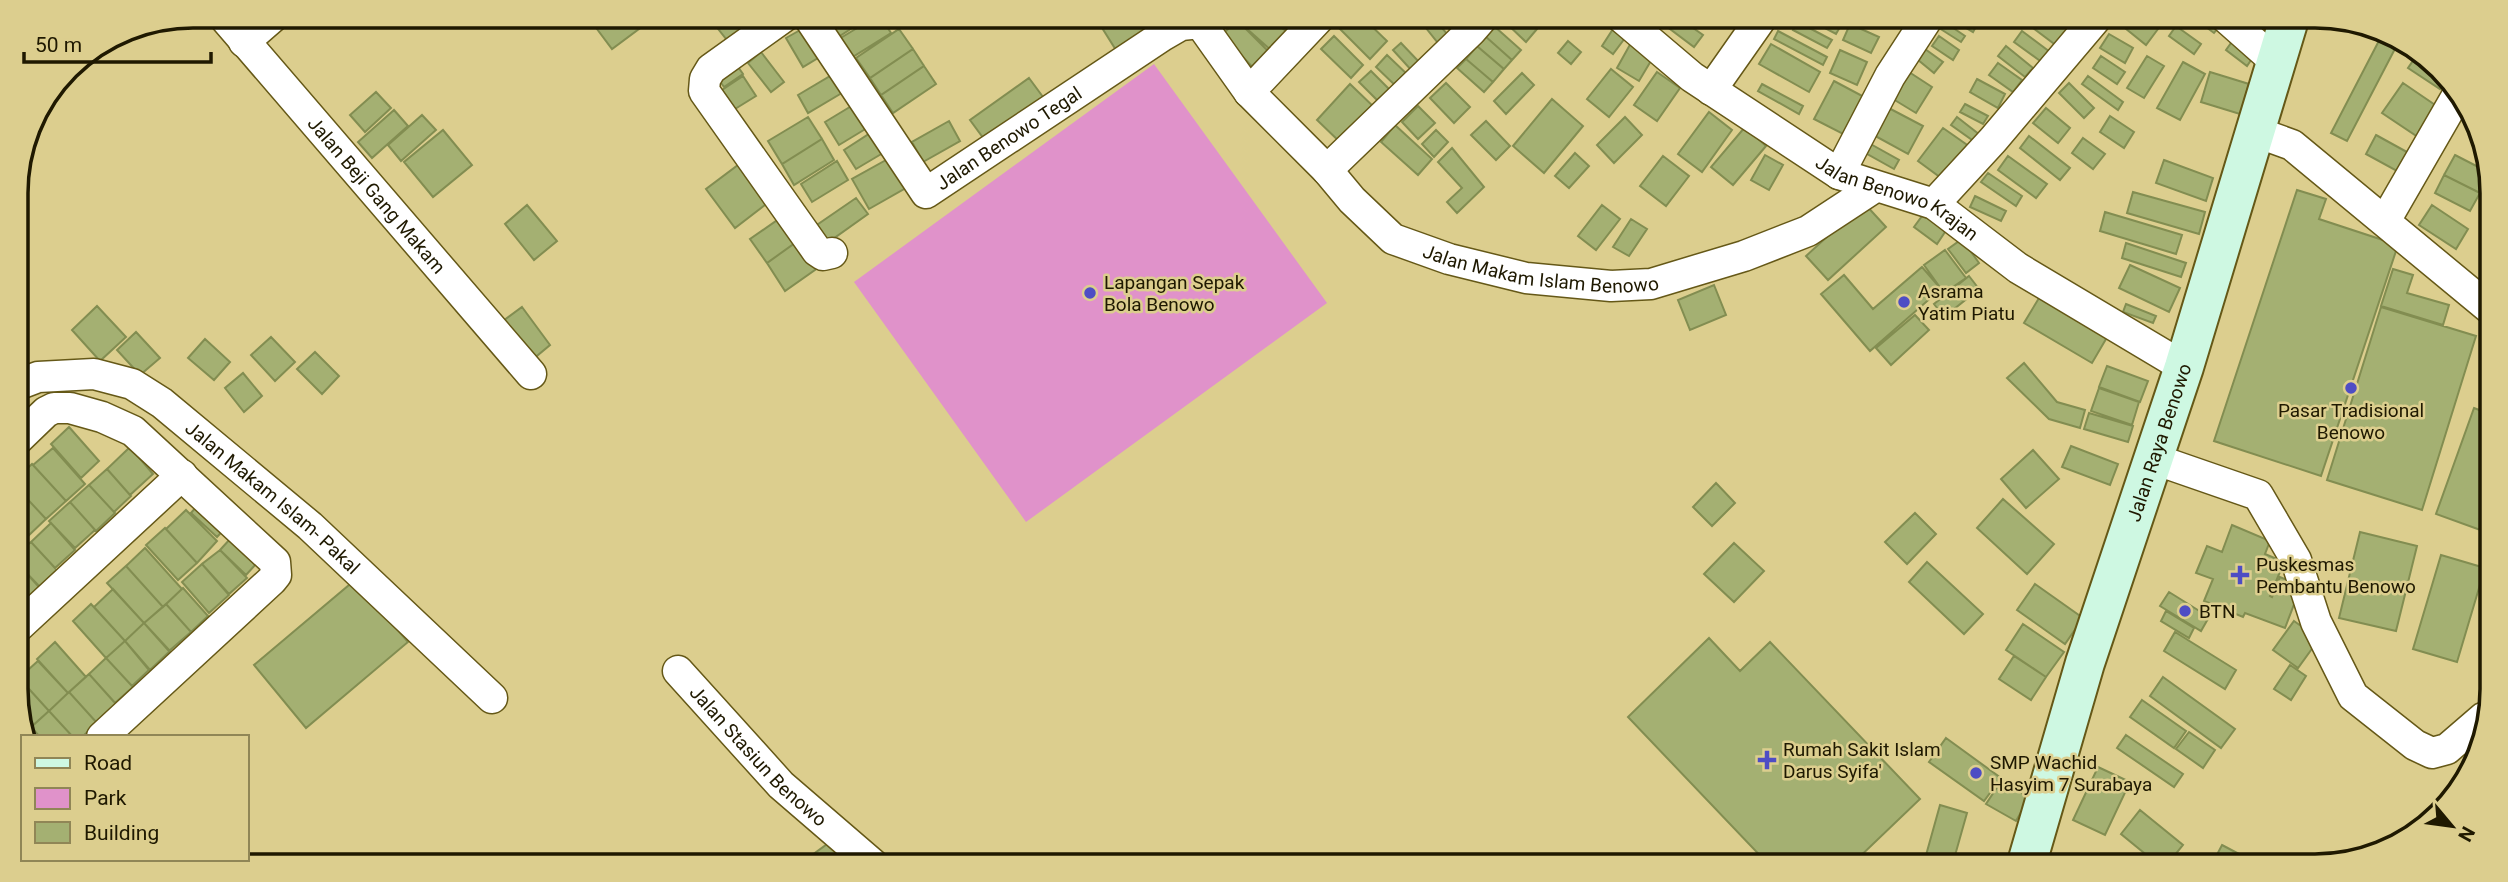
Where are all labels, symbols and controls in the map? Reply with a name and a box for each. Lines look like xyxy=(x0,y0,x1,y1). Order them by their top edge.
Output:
scale bar xyxy=(24,21,212,65)
text: 50 m xyxy=(35,33,82,57)
street label: Jalan Benowo Tegal xyxy=(932,82,1086,195)
street label: Jalan Beji Gang Makam xyxy=(303,112,450,278)
street label: Jalan Benowo Krajan xyxy=(1811,151,1983,246)
street label: Jalan Makam Islam Benowo xyxy=(1420,240,1662,298)
place label: Lapangan Sepak Bola Benowo xyxy=(1104,271,1245,316)
place label: Asrama Yatim Piatu xyxy=(1918,280,2015,325)
marker: Lapangan Sepak Bola Benowo xyxy=(1082,285,1098,301)
marker: Asrama Yatim Piatu xyxy=(1896,294,1912,310)
street label: Jalan Raya Benowo xyxy=(2122,361,2196,525)
marker: Pasar Tradisional Benowo xyxy=(2343,380,2359,396)
place label: Pasar Tradisional Benowo xyxy=(2278,399,2424,444)
street label: Jalan Makam Islam- Pakal xyxy=(181,416,365,579)
place label: Puskesmas Pembantu Benowo xyxy=(2256,553,2416,598)
marker: Puskesmas Pembantu Benowo xyxy=(2230,565,2250,585)
place label: BTN xyxy=(2199,600,2235,623)
marker: BTN xyxy=(2177,603,2193,619)
street label: Jalan Stasiun Benowo xyxy=(685,681,831,831)
legend xyxy=(21,735,248,861)
place label: Rumah Sakit Islam Darus Syifa' xyxy=(1783,738,1941,783)
marker: Rumah Sakit Islam Darus Syifa' xyxy=(1757,750,1777,770)
text: Road xyxy=(84,751,132,775)
place label: SMP Wachid Hasyim 7 Surabaya xyxy=(1990,751,2152,796)
marker: SMP Wachid Hasyim 7 Surabaya xyxy=(1968,765,1984,781)
text: Park xyxy=(84,786,127,810)
north arrow xyxy=(2417,791,2487,861)
text: Building xyxy=(84,821,159,845)
text: N xyxy=(2453,823,2480,845)

